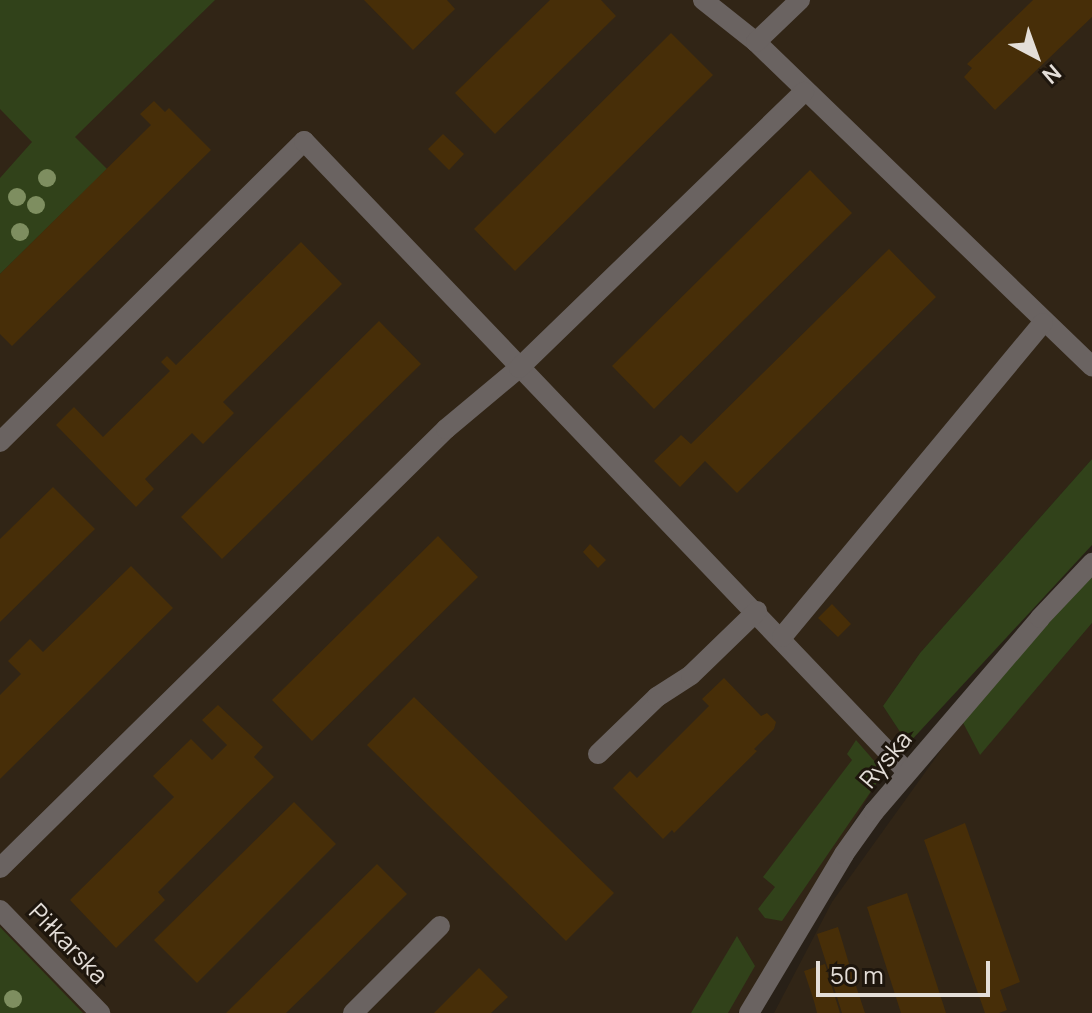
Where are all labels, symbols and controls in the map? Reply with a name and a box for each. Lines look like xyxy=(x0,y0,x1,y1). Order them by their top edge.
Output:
north arrow xyxy=(996,16,1076,96)
text: N xyxy=(1036,58,1068,91)
street label: Ryska xyxy=(853,725,917,793)
street label: Piłkarska xyxy=(24,897,114,989)
scale bar xyxy=(820,945,994,995)
text: 50 m xyxy=(830,958,884,991)

